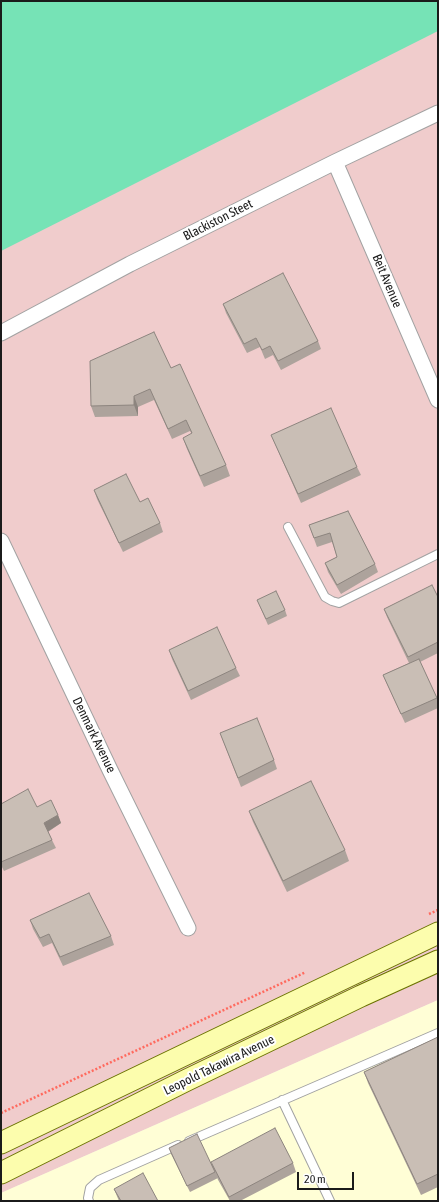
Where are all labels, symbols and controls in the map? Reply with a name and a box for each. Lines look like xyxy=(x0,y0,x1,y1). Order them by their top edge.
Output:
street label: Blackiston Steet xyxy=(181,196,255,244)
street label: Beit Avenue xyxy=(369,252,405,310)
street label: Denmark Avenue xyxy=(69,695,119,775)
street label: Leopold Takawira Avenue xyxy=(161,1031,277,1099)
scale bar xyxy=(299,1164,356,1190)
text: 20 m xyxy=(304,1172,326,1186)

